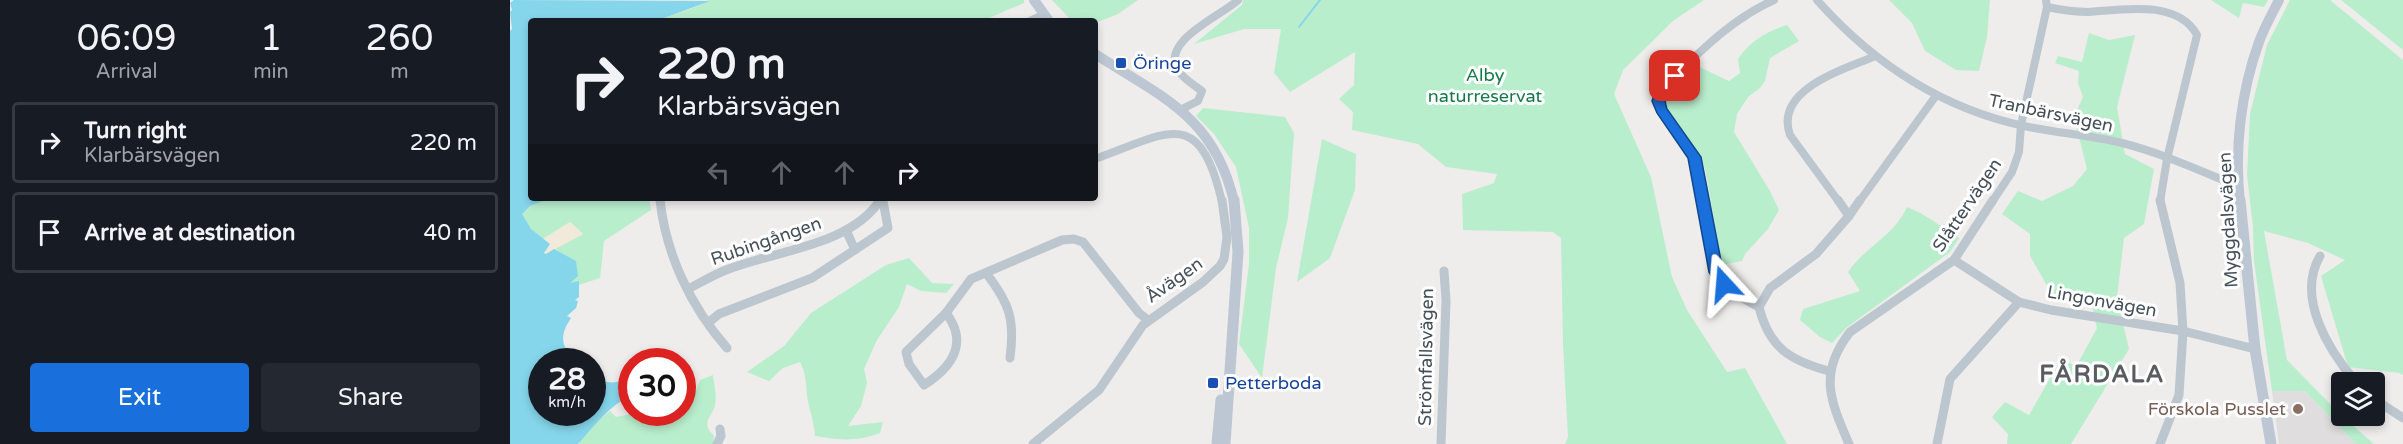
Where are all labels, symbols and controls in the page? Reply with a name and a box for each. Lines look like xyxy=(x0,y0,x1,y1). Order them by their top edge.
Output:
text: 06:09 xyxy=(77,17,177,60)
text: 1 xyxy=(260,17,282,60)
text: 260 xyxy=(365,17,433,60)
text: 220 m xyxy=(657,39,786,90)
icon: right xyxy=(558,42,636,120)
pin xyxy=(1649,50,1700,101)
place label: Öringe xyxy=(1133,52,1191,74)
marker: Öringe xyxy=(1114,56,1128,70)
icon: arrive xyxy=(1658,59,1691,92)
text: Arrival xyxy=(96,60,158,84)
text: min xyxy=(253,60,289,84)
text: m xyxy=(390,60,409,84)
park label: Alby naturreservat xyxy=(1428,64,1542,107)
street label: Tranbärsvägen xyxy=(1987,89,2115,137)
text: Klarbärsvägen xyxy=(657,90,841,123)
text: Turn right xyxy=(84,118,186,144)
icon: right xyxy=(33,126,66,159)
text: 220 m xyxy=(410,130,477,156)
text: Klarbärsvägen xyxy=(84,144,220,168)
street label: Myggdalsvägen xyxy=(2213,151,2243,289)
street label: Slåttervägen xyxy=(1928,154,2006,256)
icon: left xyxy=(702,156,735,189)
icon: ahead xyxy=(765,156,798,189)
icon: ahead xyxy=(828,156,861,189)
icon: right xyxy=(891,156,924,189)
street label: Rubingången xyxy=(708,212,824,270)
icon: arrive xyxy=(33,216,66,249)
text: Arrive at destination xyxy=(84,220,295,246)
text: 40 m xyxy=(423,220,477,246)
street label: Åvägen xyxy=(1141,252,1207,308)
position arrow xyxy=(1692,252,1756,316)
street label: Lingonvägen xyxy=(2045,281,2159,321)
street label: Strömfallsvägen xyxy=(1414,288,1438,426)
speed limit sign: 30 xyxy=(618,348,696,426)
district label: FÅRDALA xyxy=(2039,358,2165,389)
text: 28 xyxy=(548,361,586,398)
button: Exit xyxy=(30,363,249,432)
button: Share xyxy=(261,363,480,432)
place label: Petterboda xyxy=(1225,372,1322,394)
map controls xyxy=(2331,372,2385,426)
button: layers xyxy=(2331,372,2385,426)
marker: Petterboda xyxy=(1206,376,1220,390)
text: km/h xyxy=(548,393,586,411)
place label: Förskola Pusslet xyxy=(2148,398,2286,420)
marker: Förskola Pusslet xyxy=(2291,402,2305,416)

